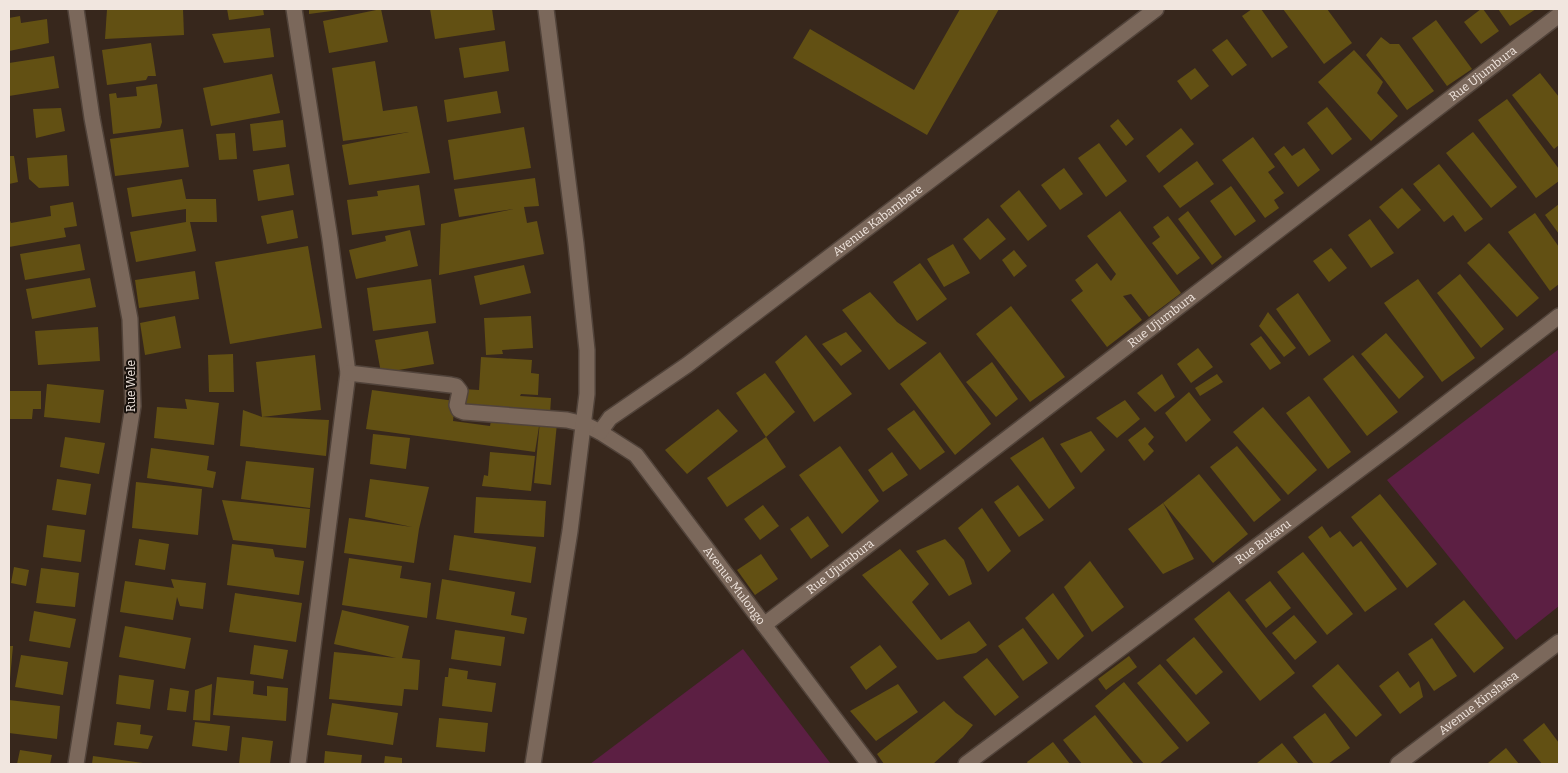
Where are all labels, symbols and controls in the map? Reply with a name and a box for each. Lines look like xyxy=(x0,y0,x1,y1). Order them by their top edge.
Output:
street label: Rue Ujumbura xyxy=(1446,43,1520,104)
street label: Avenue Kabambare xyxy=(830,182,925,259)
street label: Rue Ujumbura xyxy=(1125,290,1198,350)
street label: Rue Wele xyxy=(124,360,138,412)
street label: Rue Bukavu xyxy=(1233,516,1294,567)
street label: Rue Ujumbura xyxy=(804,536,877,597)
street label: Avenue Mulongo xyxy=(700,544,768,627)
street label: Avenue Kinshasa xyxy=(1436,668,1521,738)

